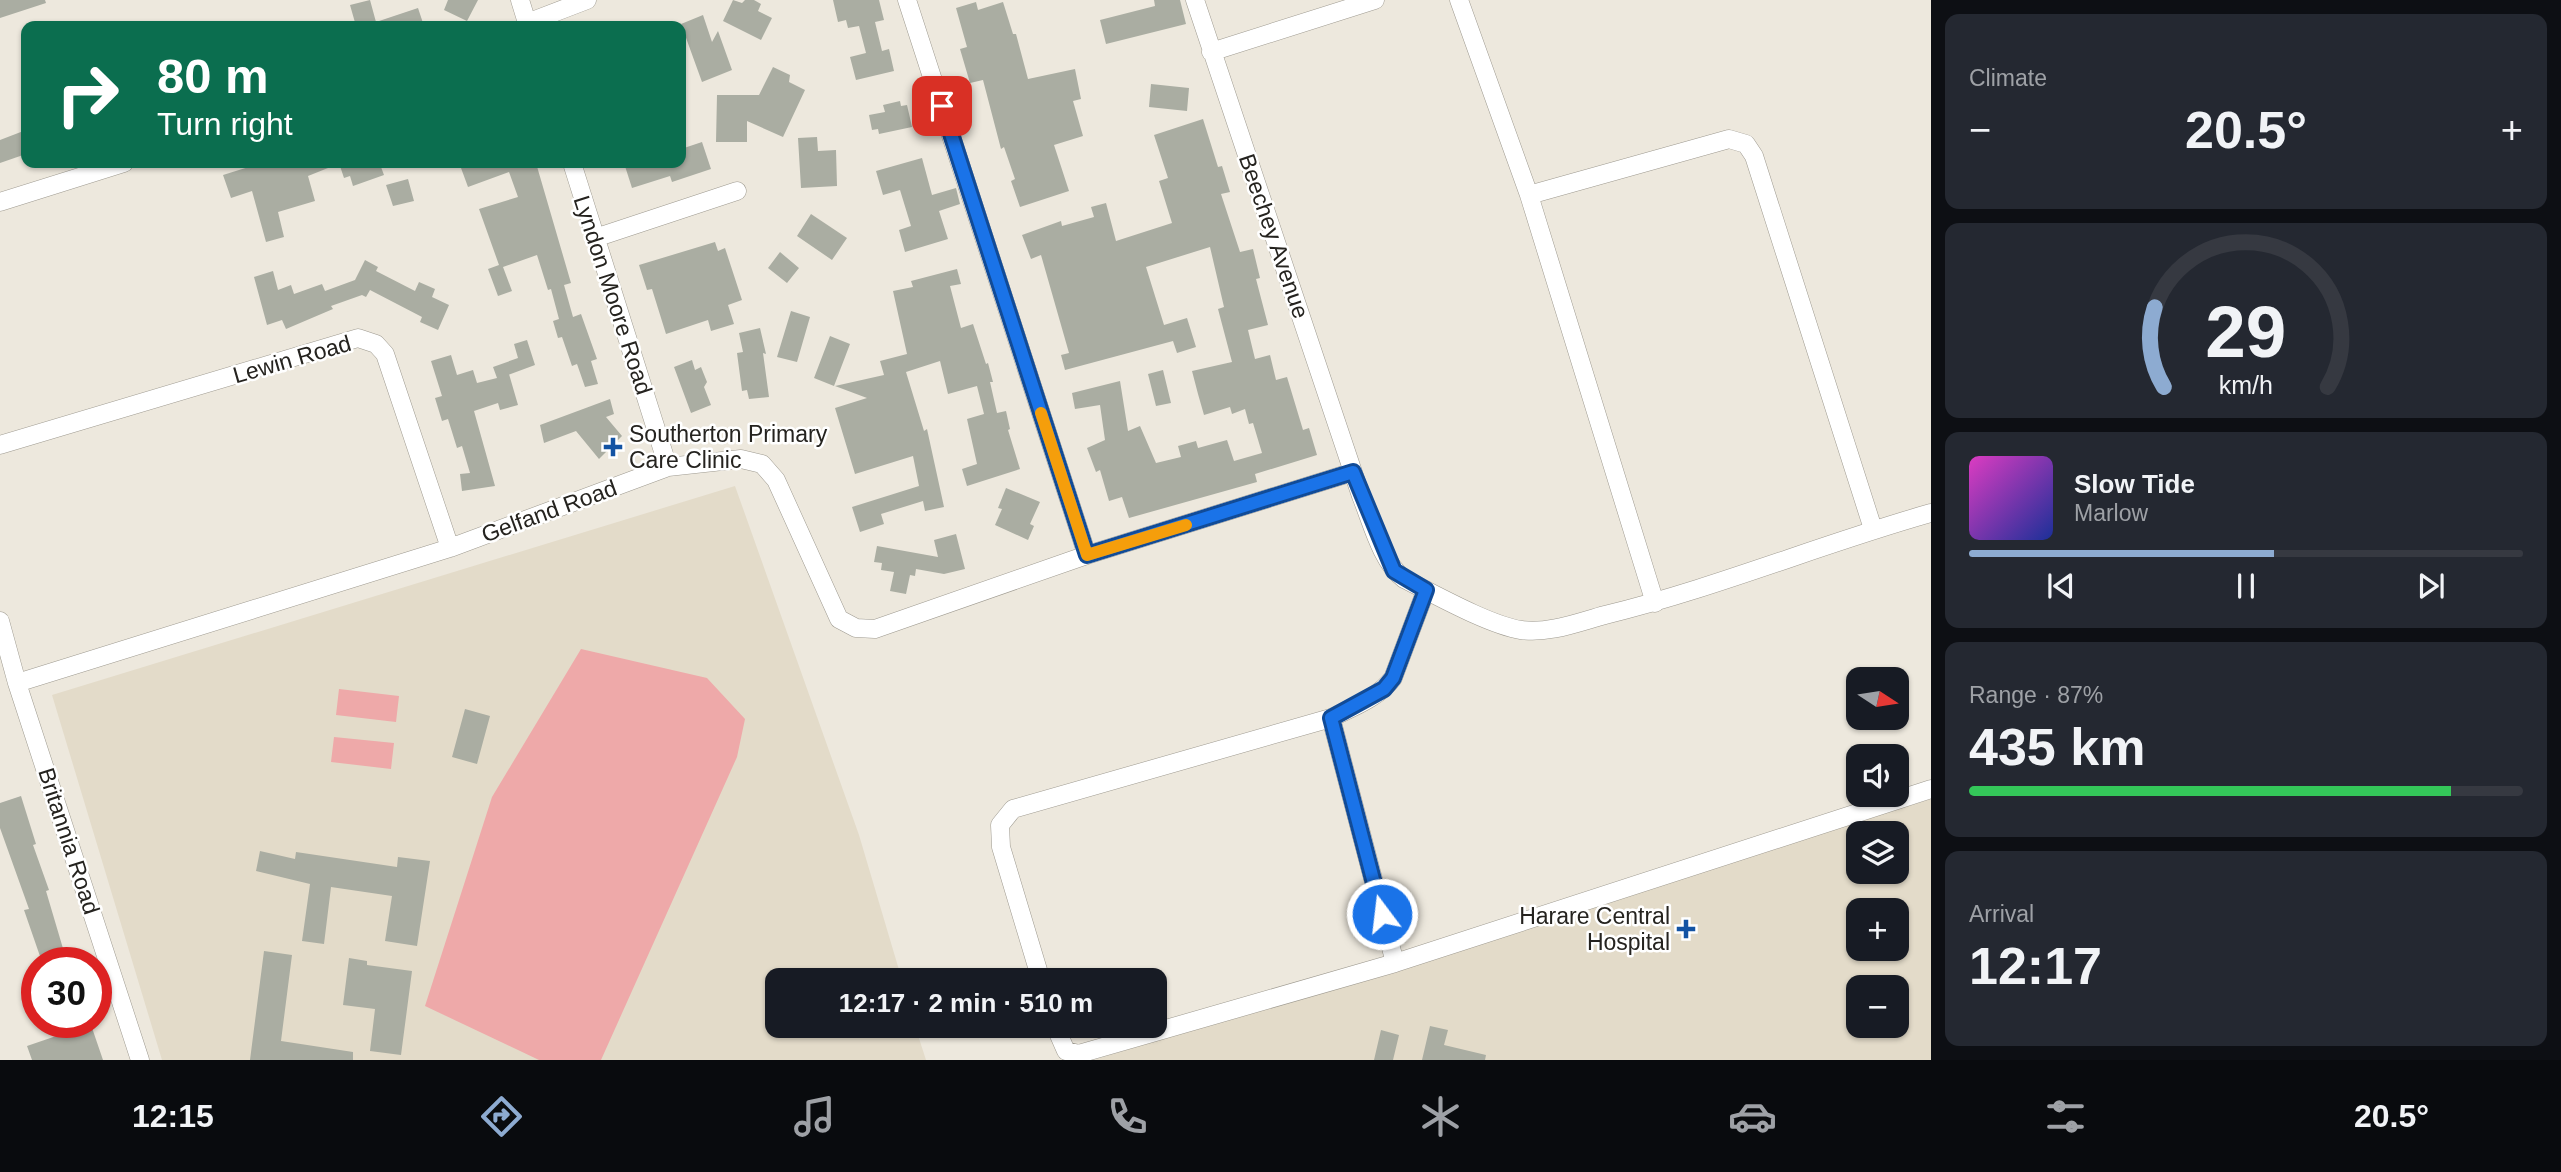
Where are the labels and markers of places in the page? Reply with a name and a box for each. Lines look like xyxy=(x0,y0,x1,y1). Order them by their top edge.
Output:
pin xyxy=(912,76,972,136)
place label: Southerton Primary Care Clinic xyxy=(629,421,828,473)
marker: Southerton Primary Care Clinic xyxy=(603,437,623,457)
place label: Harare Central Hospital xyxy=(1519,903,1670,955)
marker: Harare Central Hospital xyxy=(1676,919,1696,939)

